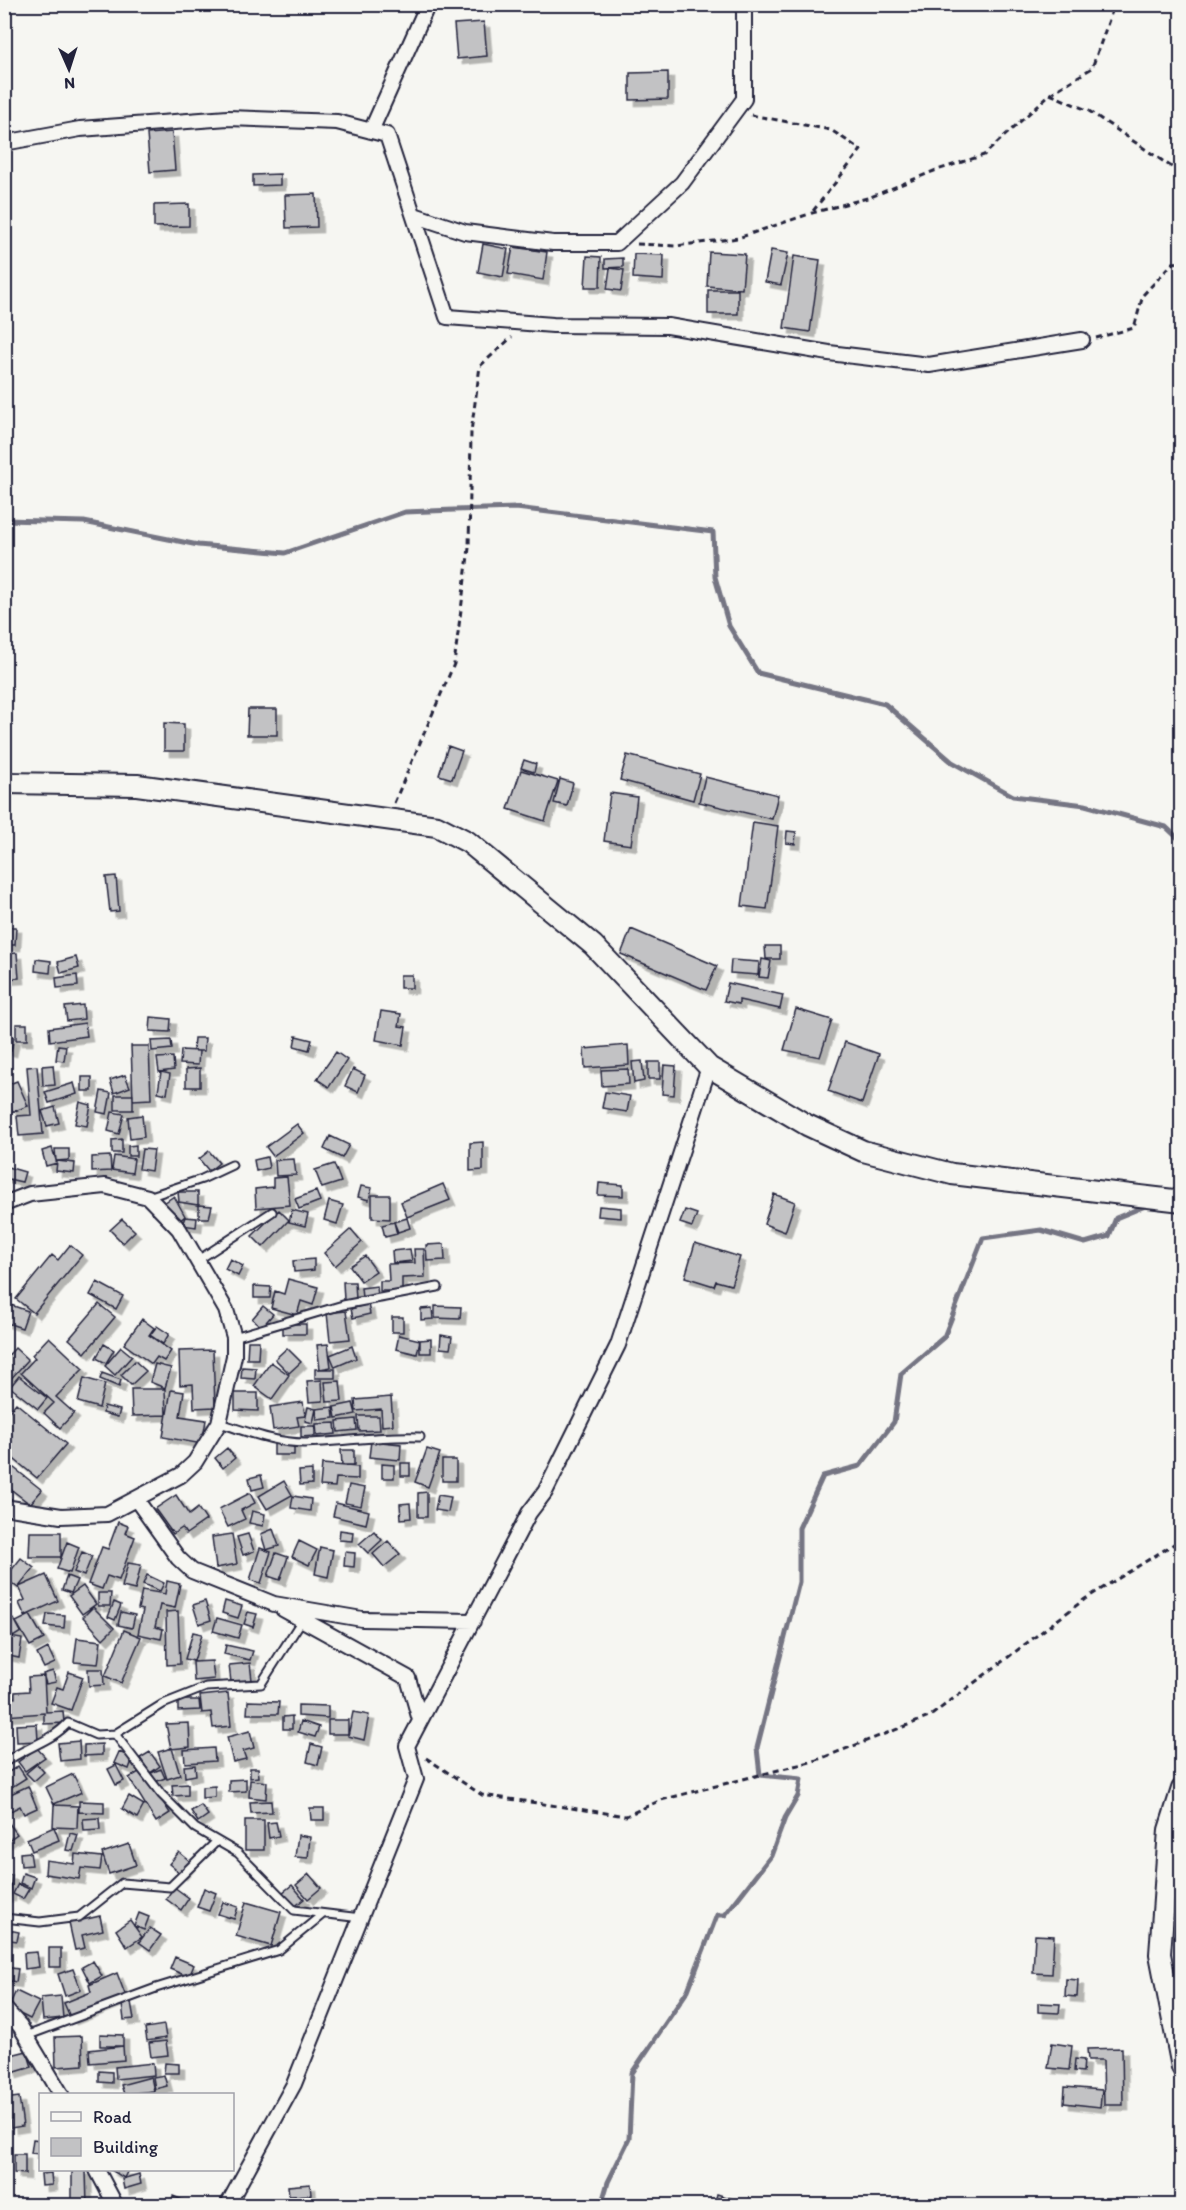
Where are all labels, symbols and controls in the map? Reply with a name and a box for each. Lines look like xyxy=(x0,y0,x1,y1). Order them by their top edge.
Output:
north arrow xyxy=(39,39,99,99)
text: N xyxy=(64,74,76,93)
legend xyxy=(39,2093,234,2171)
text: Road xyxy=(93,2106,132,2128)
text: Building xyxy=(93,2136,159,2158)

